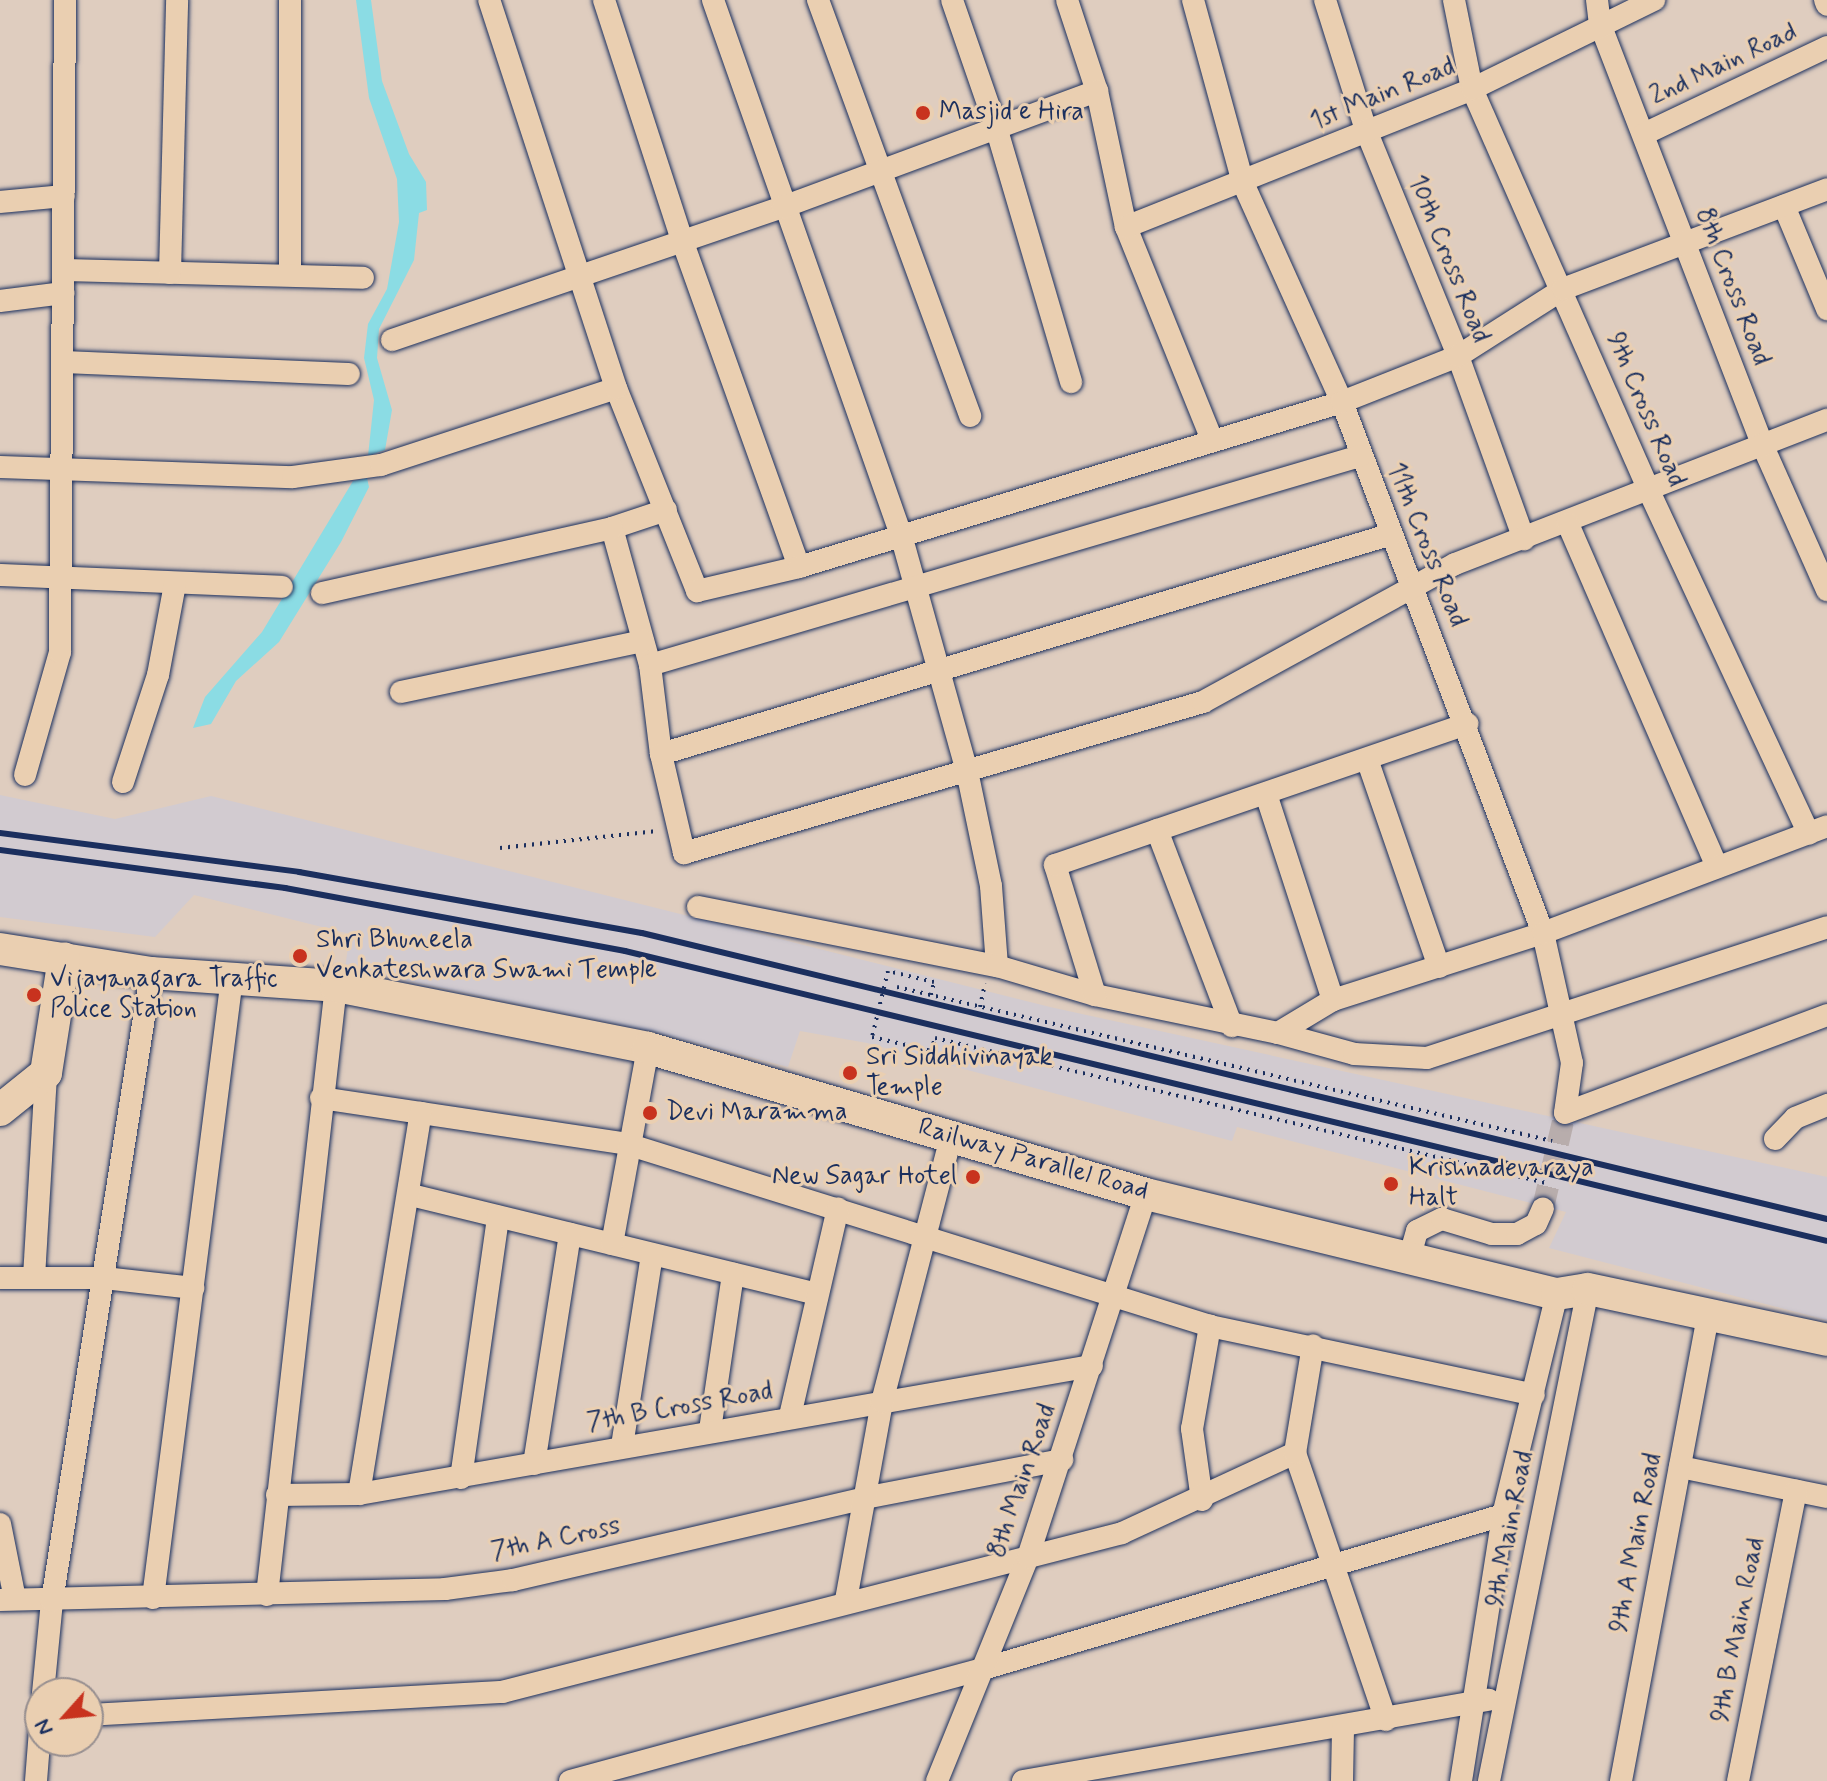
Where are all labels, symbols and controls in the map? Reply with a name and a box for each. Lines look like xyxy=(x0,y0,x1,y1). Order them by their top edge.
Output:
street label: 2nd Main Road xyxy=(1644,17,1804,113)
street label: 1st Main Road xyxy=(1306,52,1460,138)
place label: Masjid e Hira xyxy=(939,97,1084,129)
marker: Masjid e Hira xyxy=(914,104,932,122)
street label: 10th Cross Road xyxy=(1400,171,1496,347)
street label: 8th Cross Road xyxy=(1688,204,1776,370)
street label: 9th Cross Road xyxy=(1599,329,1691,491)
street label: 11th Cross Road xyxy=(1379,459,1473,631)
place label: Shri Bhuneela Venkateshwara Swami Temple xyxy=(316,925,656,986)
marker: Shri Bhuneela Venkateshwara Swami Temple xyxy=(291,947,309,965)
place label: Vijayanagara Traffic Police Station xyxy=(50,964,278,1026)
marker: Vijayanagara Traffic Police Station xyxy=(25,986,43,1004)
place label: Sri Siddhivinayak Temple xyxy=(866,1042,1061,1104)
marker: Sri Siddhivinayak Temple xyxy=(841,1064,859,1082)
place label: Devi Maramma xyxy=(666,1097,844,1129)
marker: Devi Maramma xyxy=(641,1104,659,1122)
street label: Railway Parallel Road xyxy=(915,1112,1151,1208)
place label: Krishnadevaraya Halt xyxy=(1409,1153,1594,1214)
place label: New Sagar Hotel xyxy=(779,1161,957,1193)
marker: New Sagar Hotel xyxy=(964,1168,982,1186)
marker: Krishnadevaraya Halt xyxy=(1380,1173,1402,1195)
street label: 7th B Cross Road xyxy=(584,1376,776,1440)
street label: 8th Main Road xyxy=(982,1400,1064,1562)
street label: 9th Main Road xyxy=(1481,1449,1541,1609)
street label: 9th A Main Road xyxy=(1604,1451,1670,1635)
street label: 7th A Cross xyxy=(489,1511,623,1569)
street label: 9th B Main Road xyxy=(1706,1538,1772,1722)
north arrow xyxy=(24,1677,104,1757)
text: N xyxy=(29,1714,60,1740)

